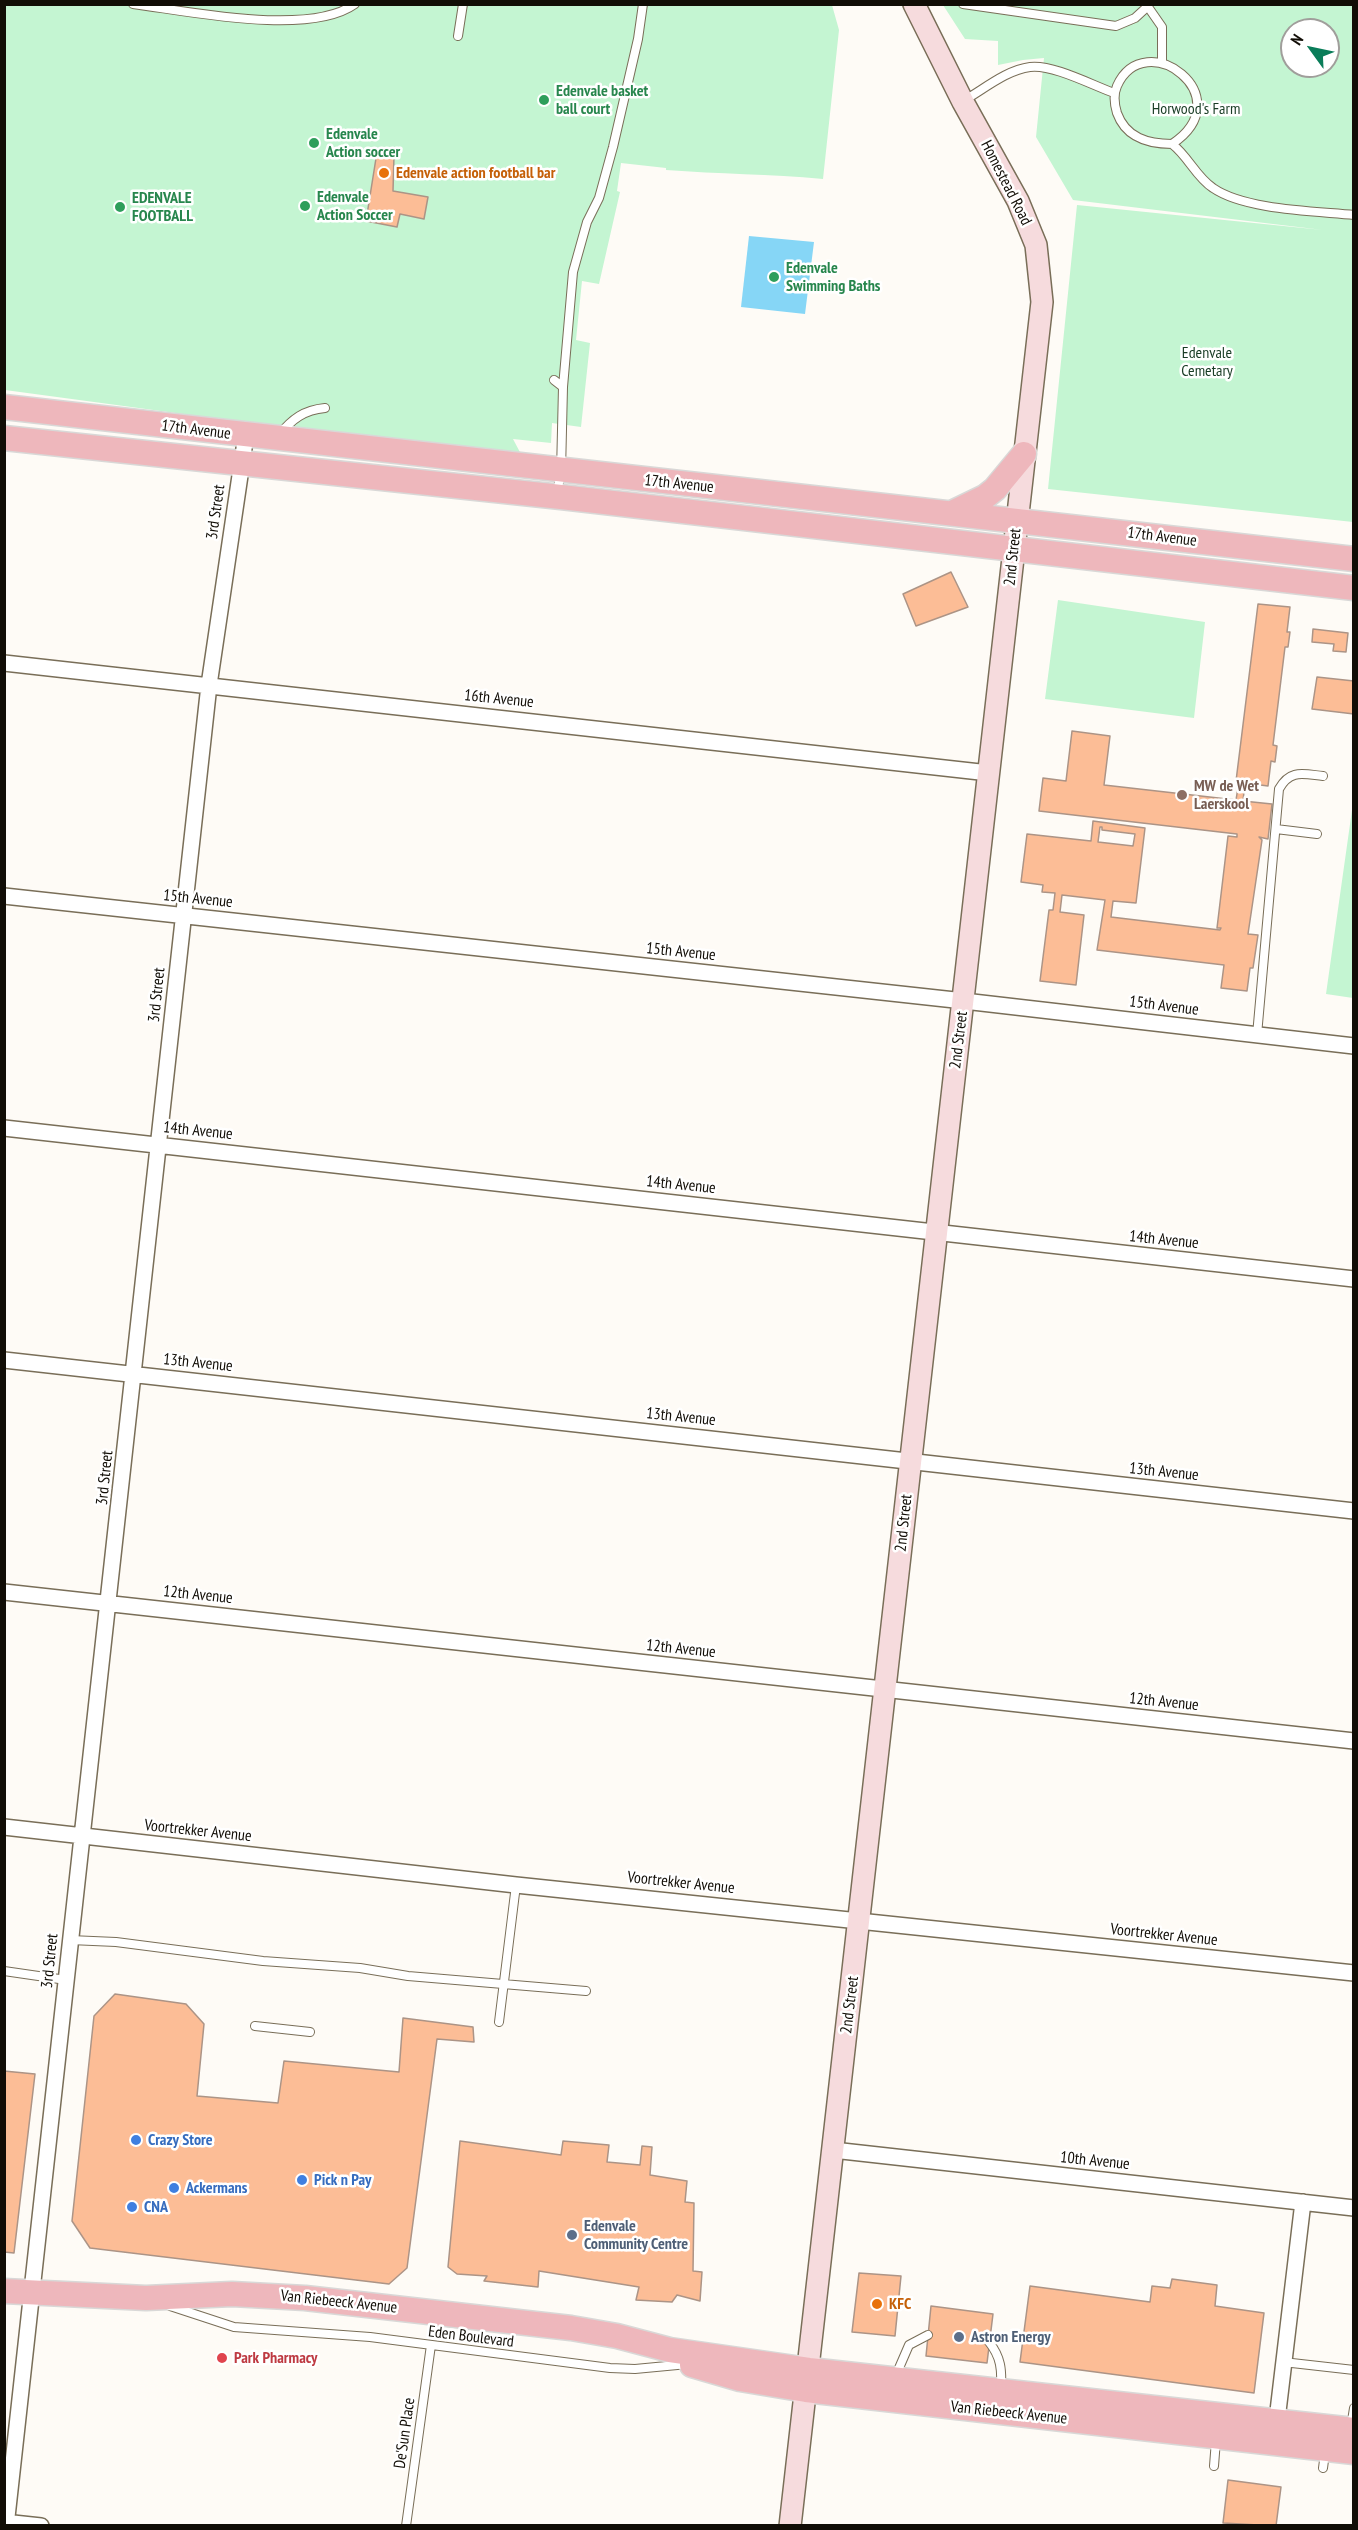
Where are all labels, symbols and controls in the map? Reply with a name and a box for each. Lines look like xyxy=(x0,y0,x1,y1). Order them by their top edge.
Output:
north arrow xyxy=(1280,18,1340,78)
text: N xyxy=(1286,30,1307,48)
place label: Edenvale basket ball court xyxy=(556,81,648,119)
marker: Edenvale basket ball court xyxy=(537,93,551,107)
park label: Horwood's Farm xyxy=(1152,99,1240,119)
place label: Edenvale Action soccer xyxy=(326,124,400,162)
marker: Edenvale Action soccer xyxy=(307,136,321,150)
street label: Homestead Road xyxy=(976,137,1036,229)
place label: Edenvale action football bar xyxy=(396,163,555,183)
marker: Edenvale action football bar xyxy=(377,166,391,180)
place label: Edenvale Action Soccer xyxy=(317,187,393,225)
place label: EDENVALE FOOTBALL xyxy=(132,188,193,226)
marker: Edenvale Action Soccer xyxy=(298,199,312,213)
marker: EDENVALE FOOTBALL xyxy=(113,200,127,214)
place label: Edenvale Swimming Baths xyxy=(786,258,880,296)
marker: Edenvale Swimming Baths xyxy=(767,270,781,284)
park label: Edenvale Cemetary xyxy=(1181,343,1233,381)
street label: 17th Avenue xyxy=(160,416,232,444)
street label: 17th Avenue xyxy=(643,471,715,497)
street label: 3rd Street xyxy=(203,483,229,541)
street label: 17th Avenue xyxy=(1126,523,1198,551)
street label: 2nd Street xyxy=(1000,527,1026,587)
street label: 16th Avenue xyxy=(463,686,535,712)
place label: MW de Wet Laerskool xyxy=(1194,776,1259,814)
marker: MW de Wet Laerskool xyxy=(1175,788,1189,802)
street label: 15th Avenue xyxy=(162,886,234,912)
street label: 15th Avenue xyxy=(645,939,717,965)
street label: 3rd Street xyxy=(145,967,169,1023)
street label: 15th Avenue xyxy=(1128,992,1200,1020)
street label: 2nd Street xyxy=(946,1010,972,1070)
street label: 14th Avenue xyxy=(162,1118,234,1144)
street label: 14th Avenue xyxy=(645,1172,717,1198)
street label: 14th Avenue xyxy=(1128,1227,1200,1253)
street label: 13th Avenue xyxy=(162,1350,234,1376)
street label: 13th Avenue xyxy=(645,1404,717,1430)
street label: 3rd Street xyxy=(93,1450,117,1506)
street label: 13th Avenue xyxy=(1128,1459,1200,1485)
street label: 2nd Street xyxy=(891,1493,917,1553)
street label: 12th Avenue xyxy=(162,1582,234,1608)
street label: 12th Avenue xyxy=(645,1636,717,1662)
street label: 12th Avenue xyxy=(1128,1689,1200,1715)
street label: Voortrekker Avenue xyxy=(143,1816,253,1846)
street label: Voortrekker Avenue xyxy=(626,1868,736,1898)
street label: Voortrekker Avenue xyxy=(1109,1920,1219,1950)
street label: 3rd Street xyxy=(38,1933,62,1989)
street label: 2nd Street xyxy=(837,1975,863,2035)
place label: Crazy Store xyxy=(148,2130,213,2150)
marker: Crazy Store xyxy=(129,2133,143,2147)
street label: 10th Avenue xyxy=(1059,2148,1131,2174)
place label: Pick n Pay xyxy=(314,2170,371,2190)
marker: Pick n Pay xyxy=(295,2173,309,2187)
place label: Ackermans xyxy=(186,2178,247,2198)
marker: Ackermans xyxy=(167,2181,181,2195)
place label: CNA xyxy=(144,2197,168,2217)
marker: CNA xyxy=(125,2200,139,2214)
place label: Edenvale Community Centre xyxy=(584,2216,688,2254)
marker: Edenvale Community Centre xyxy=(565,2228,579,2242)
street label: Van Riebeeck Avenue xyxy=(280,2286,398,2318)
place label: KFC xyxy=(889,2294,911,2314)
marker: KFC xyxy=(870,2297,884,2311)
street label: Eden Boulevard xyxy=(427,2322,515,2352)
place label: Astron Energy xyxy=(971,2327,1051,2347)
marker: Astron Energy xyxy=(952,2330,966,2344)
place label: Park Pharmacy xyxy=(234,2348,318,2368)
marker: Park Pharmacy xyxy=(215,2351,229,2365)
street label: De'Sun Place xyxy=(391,2396,419,2470)
street label: Van Riebeeck Avenue xyxy=(950,2397,1068,2429)

